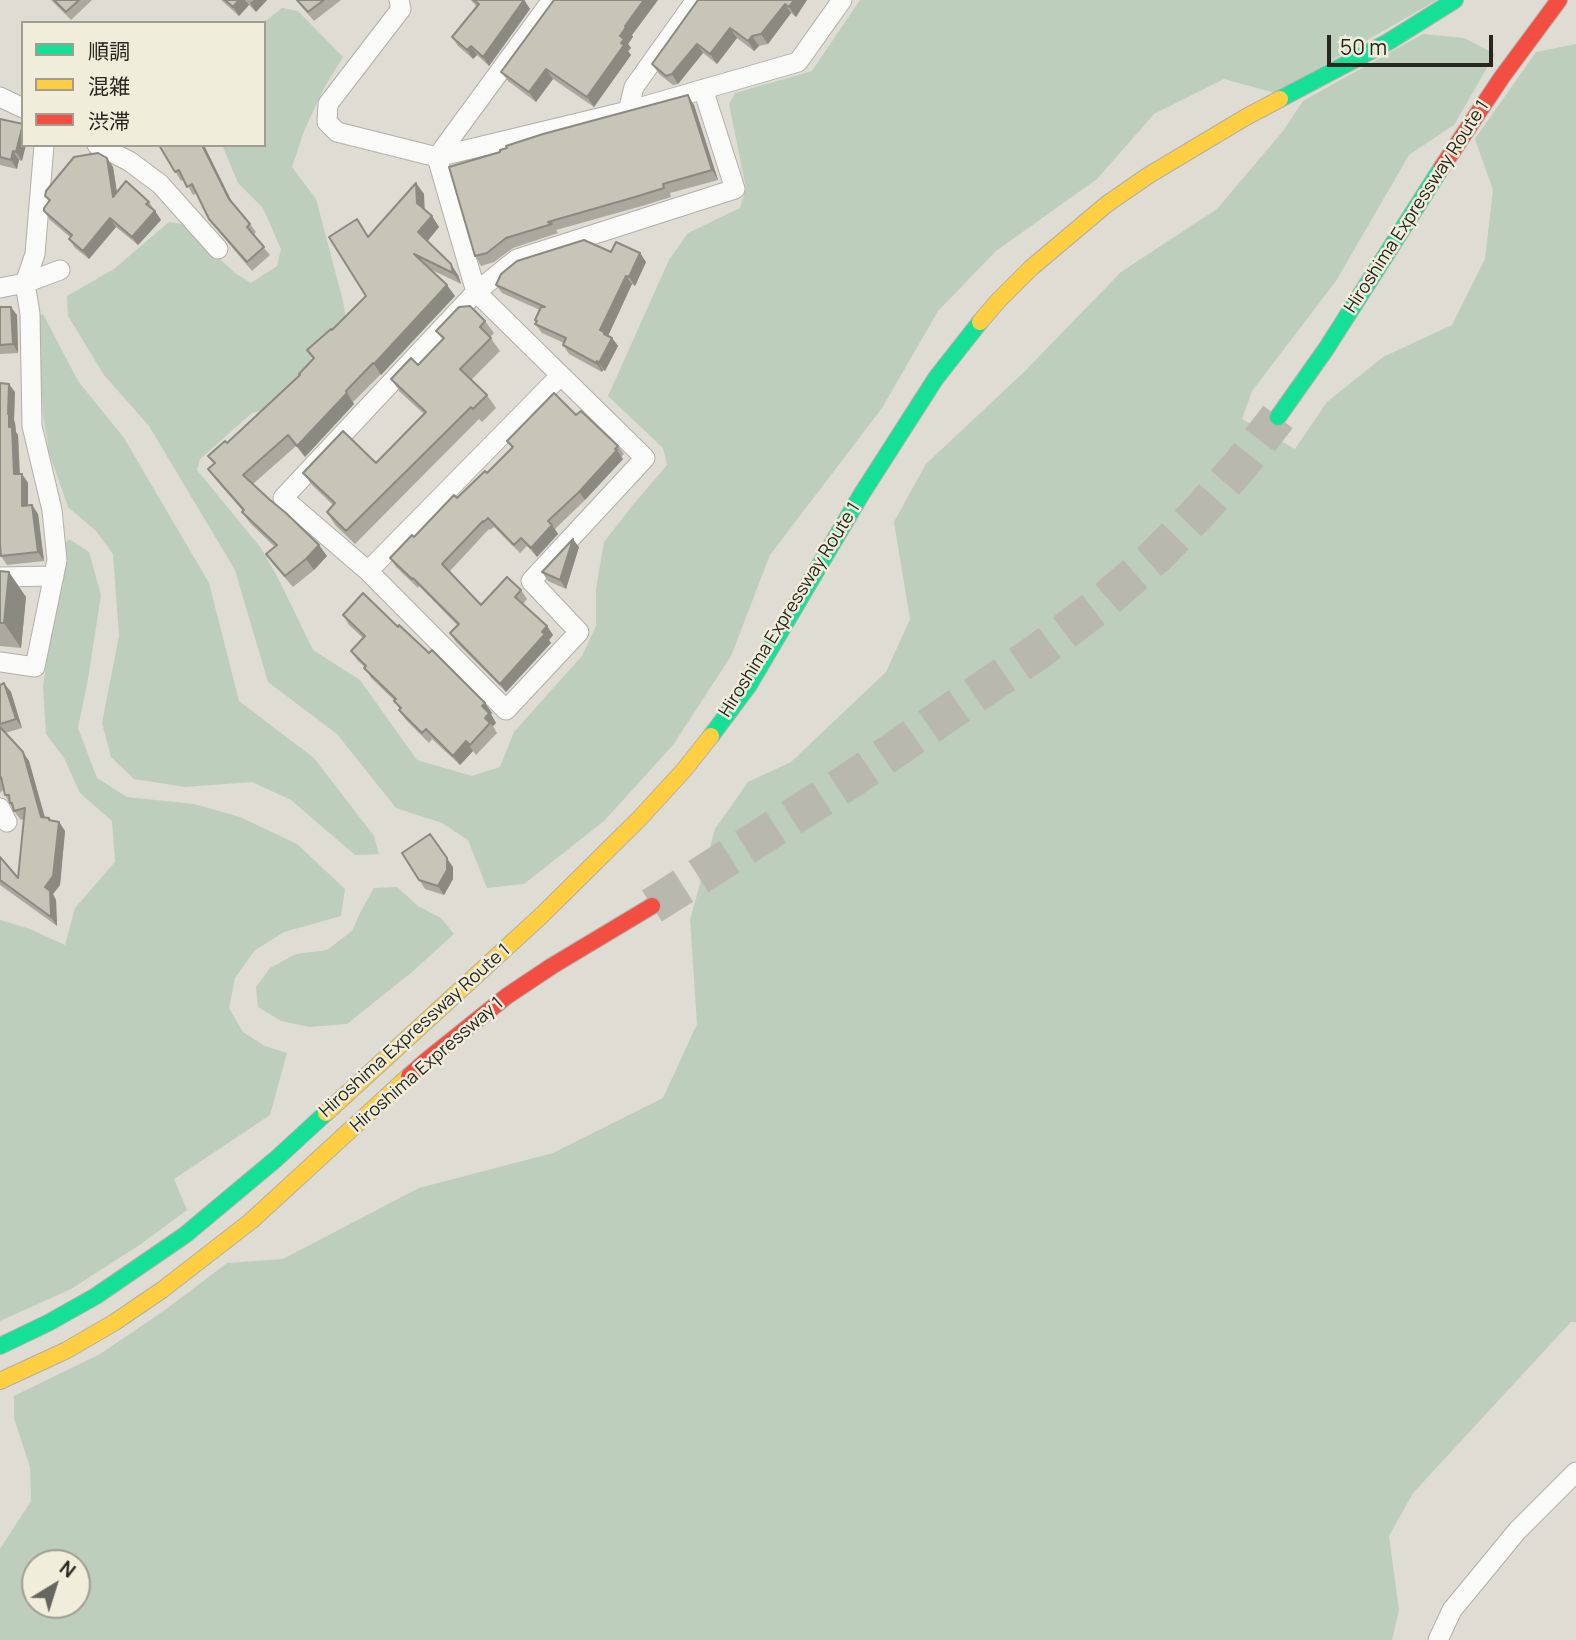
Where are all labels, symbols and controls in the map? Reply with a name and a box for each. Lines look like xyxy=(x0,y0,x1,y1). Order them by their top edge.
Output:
legend xyxy=(21,21,266,147)
scale bar xyxy=(1331,21,1497,65)
text: 50 m xyxy=(1340,33,1387,61)
text: 順調 xyxy=(88,37,130,65)
text: 混雑 xyxy=(88,72,130,100)
street label: Hiroshima Expressway Route 1 xyxy=(1340,97,1494,317)
text: 渋滞 xyxy=(88,107,130,135)
street label: Hiroshima Expressway Route 1 xyxy=(715,499,865,721)
street label: Hiroshima Expressway Route 1 xyxy=(315,940,515,1122)
street label: Hiroshima Expressway 1 xyxy=(346,993,508,1137)
north arrow xyxy=(21,1549,91,1619)
text: N xyxy=(54,1555,81,1583)

